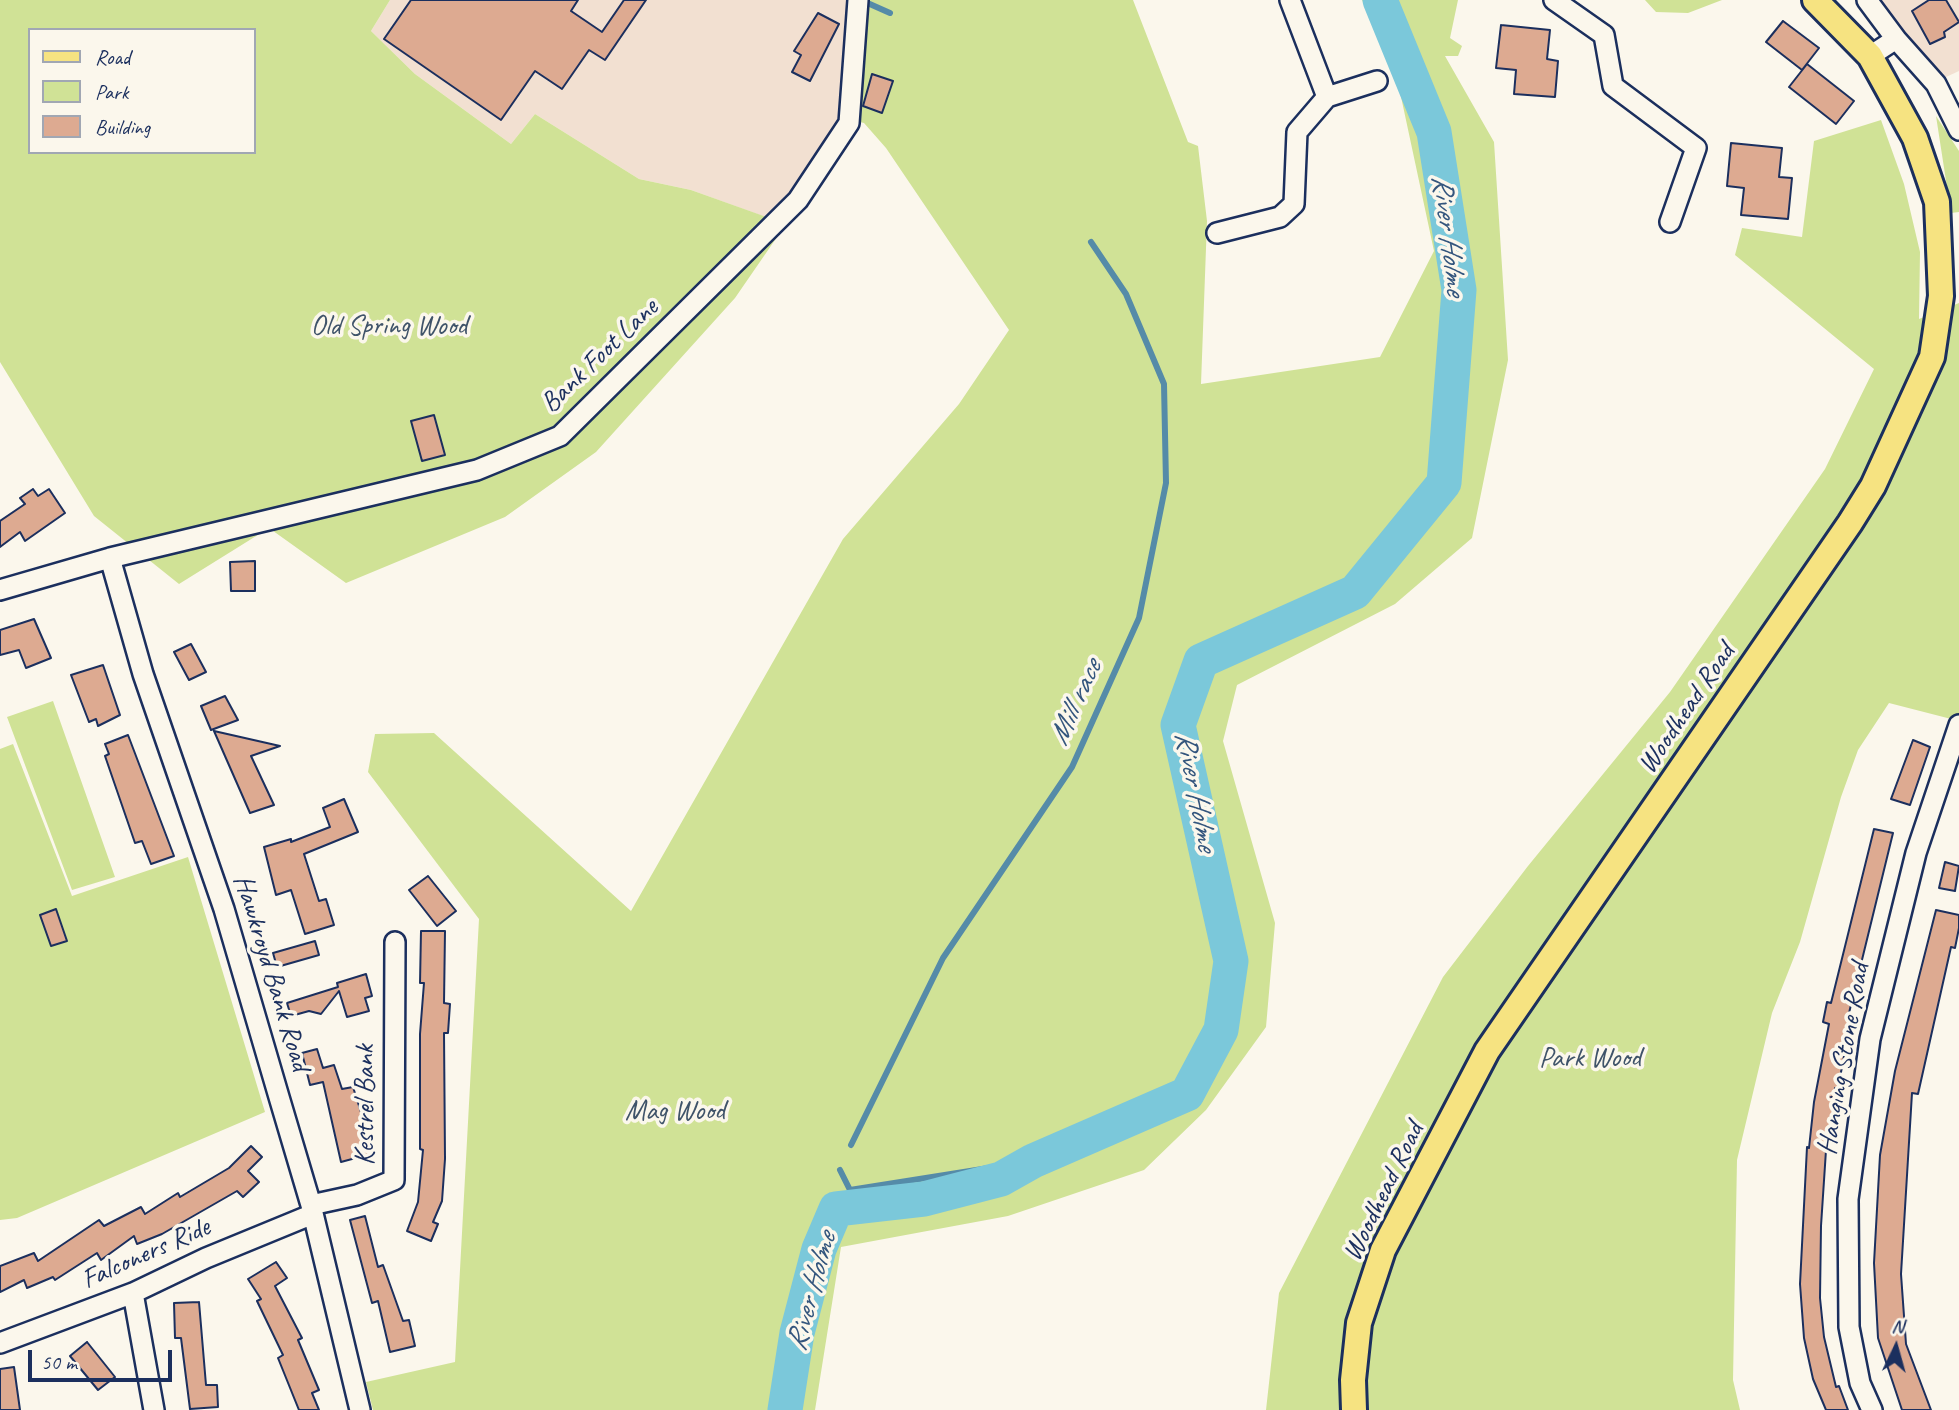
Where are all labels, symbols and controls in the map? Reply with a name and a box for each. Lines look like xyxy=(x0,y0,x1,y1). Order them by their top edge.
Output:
legend xyxy=(28,28,256,154)
text: Road xyxy=(95,44,130,70)
text: Park xyxy=(95,79,128,105)
text: Building xyxy=(95,114,150,140)
water label: River Holme xyxy=(1423,173,1473,297)
street label: Bank Foot Lane xyxy=(534,292,666,420)
park label: Old Spring Wood xyxy=(311,310,467,344)
street label: Woodhead Road xyxy=(1631,638,1743,780)
water label: Mill race xyxy=(1041,655,1111,751)
water label: River Holme xyxy=(1166,728,1224,854)
street label: Hawkroyd Bank Road xyxy=(225,871,317,1075)
street label: Hanging Stone Road xyxy=(1811,961,1877,1157)
park label: Park Wood xyxy=(1539,1042,1641,1076)
street label: Kestrel Bank xyxy=(349,1044,383,1166)
park label: Mag Wood xyxy=(625,1095,725,1129)
street label: Woodhead Road xyxy=(1336,1117,1432,1267)
street label: Falconers Ride xyxy=(77,1211,215,1297)
water label: River Holme xyxy=(779,1229,845,1355)
north arrow xyxy=(1861,1312,1931,1382)
text: N xyxy=(1891,1314,1905,1339)
scale bar xyxy=(32,1336,175,1380)
text: 50 m xyxy=(41,1349,77,1375)

